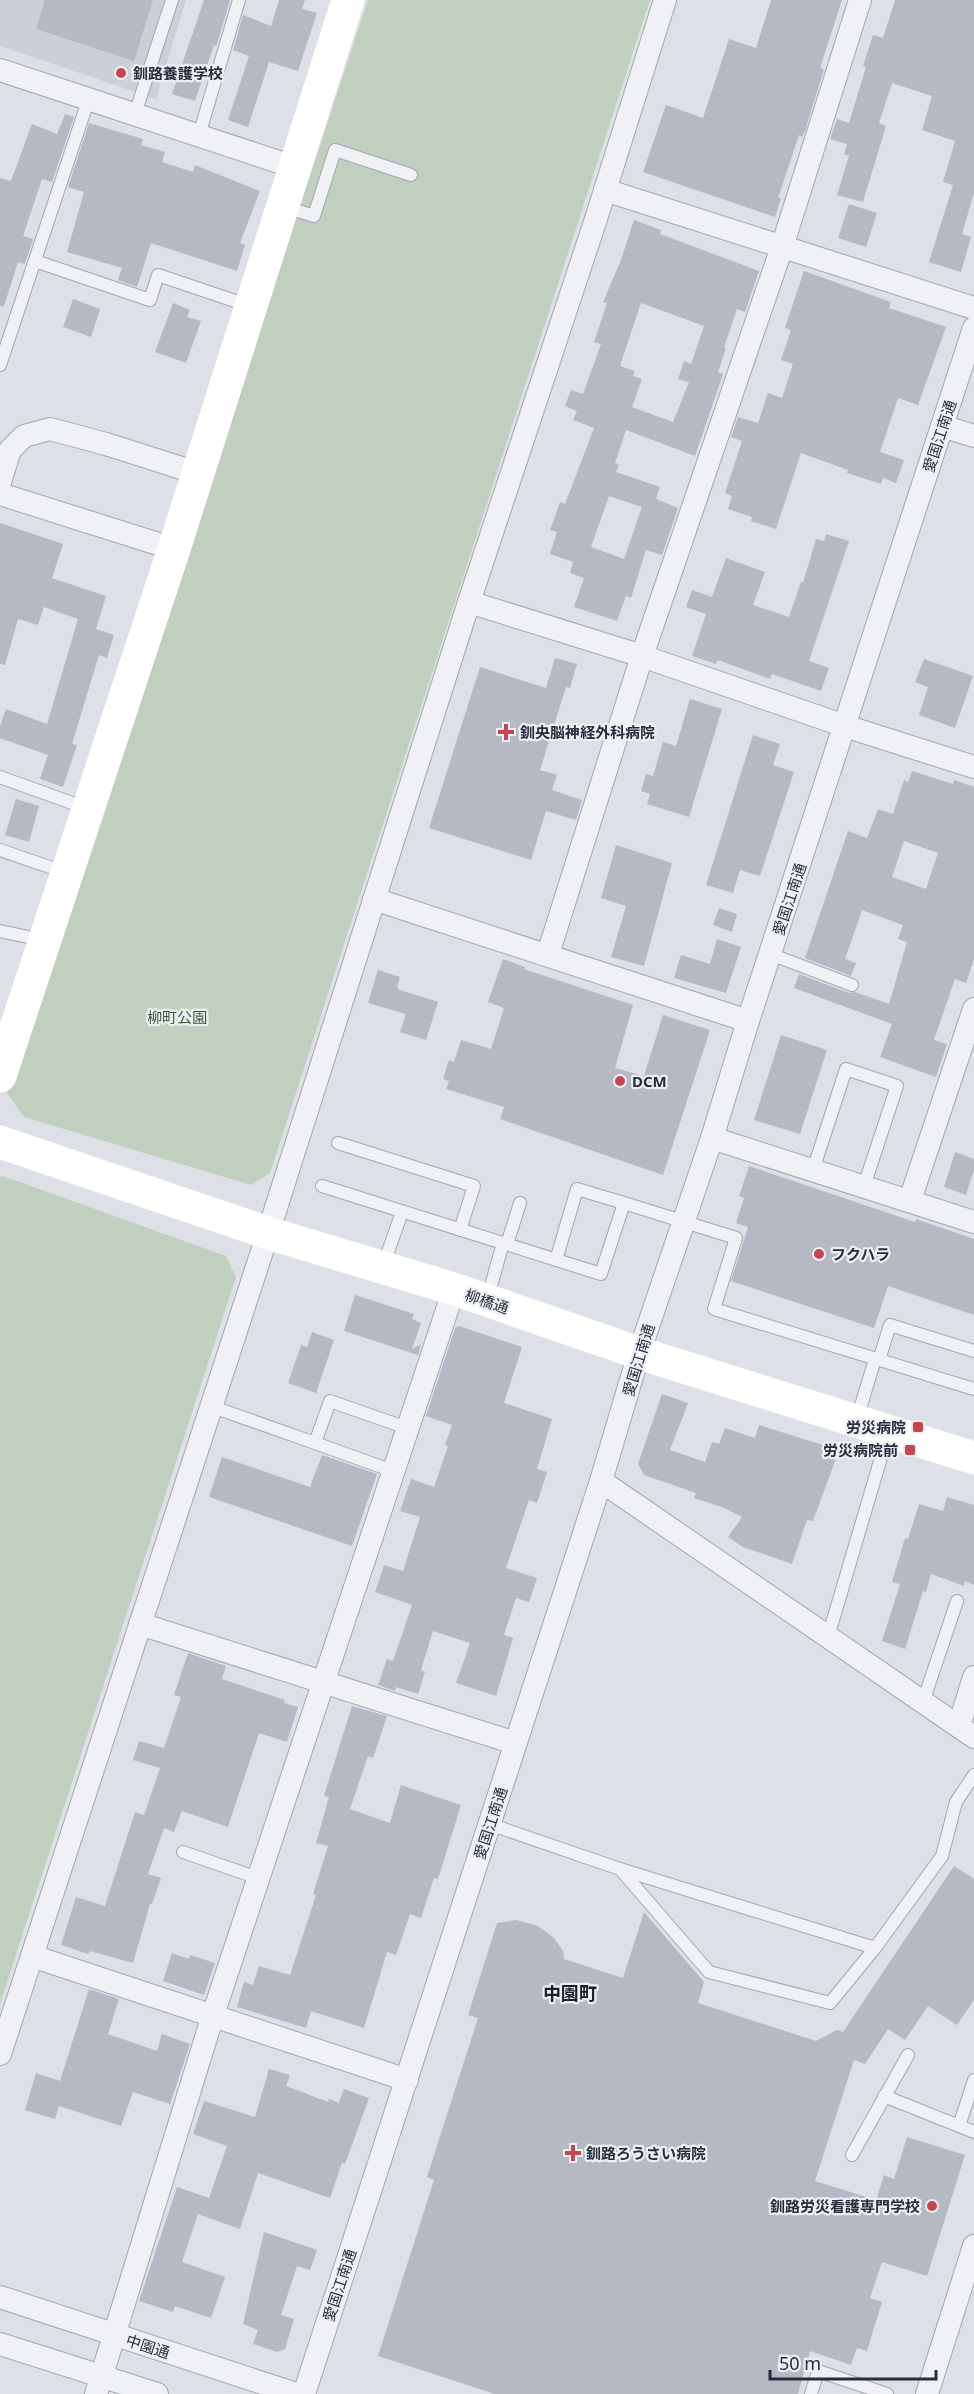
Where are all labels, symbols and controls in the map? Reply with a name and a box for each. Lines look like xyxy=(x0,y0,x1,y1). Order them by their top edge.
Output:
place label: 釧路養護学校 xyxy=(133,63,223,83)
marker: 釧路養護学校 xyxy=(114,66,128,80)
street label: 愛国江南通 xyxy=(918,397,960,475)
place label: 釧央脳神経外科病院 xyxy=(520,722,655,742)
marker: 釧央脳神経外科病院 xyxy=(497,723,515,741)
street label: 愛国江南通 xyxy=(768,860,810,938)
park label: 柳町公園 xyxy=(147,1007,207,1027)
place label: DCM xyxy=(632,1071,667,1091)
marker: DCM xyxy=(613,1074,627,1088)
place label: フクハラ xyxy=(831,1244,890,1264)
marker: フクハラ xyxy=(812,1247,826,1261)
street label: 柳橋通 xyxy=(462,1284,512,1318)
street label: 愛国江南通 xyxy=(617,1321,659,1399)
place label: 労災病院 xyxy=(846,1417,906,1437)
marker: 労災病院 xyxy=(911,1420,925,1434)
place label: 労災病院前 xyxy=(823,1440,898,1460)
marker: 労災病院前 xyxy=(903,1443,917,1457)
street label: 愛国江南通 xyxy=(469,1784,511,1862)
district label: 中園町 xyxy=(543,1981,597,2005)
place label: 釧路ろうさい病院 xyxy=(586,2143,706,2163)
marker: 釧路ろうさい病院 xyxy=(564,2144,582,2162)
place label: 釧路労災看護専門学校 xyxy=(770,2196,920,2216)
marker: 釧路労災看護専門学校 xyxy=(925,2199,939,2213)
street label: 愛国江南通 xyxy=(318,2246,360,2324)
street label: 中園通 xyxy=(124,2330,172,2362)
scale bar xyxy=(770,2343,936,2381)
text: 50 m xyxy=(779,2351,821,2375)

